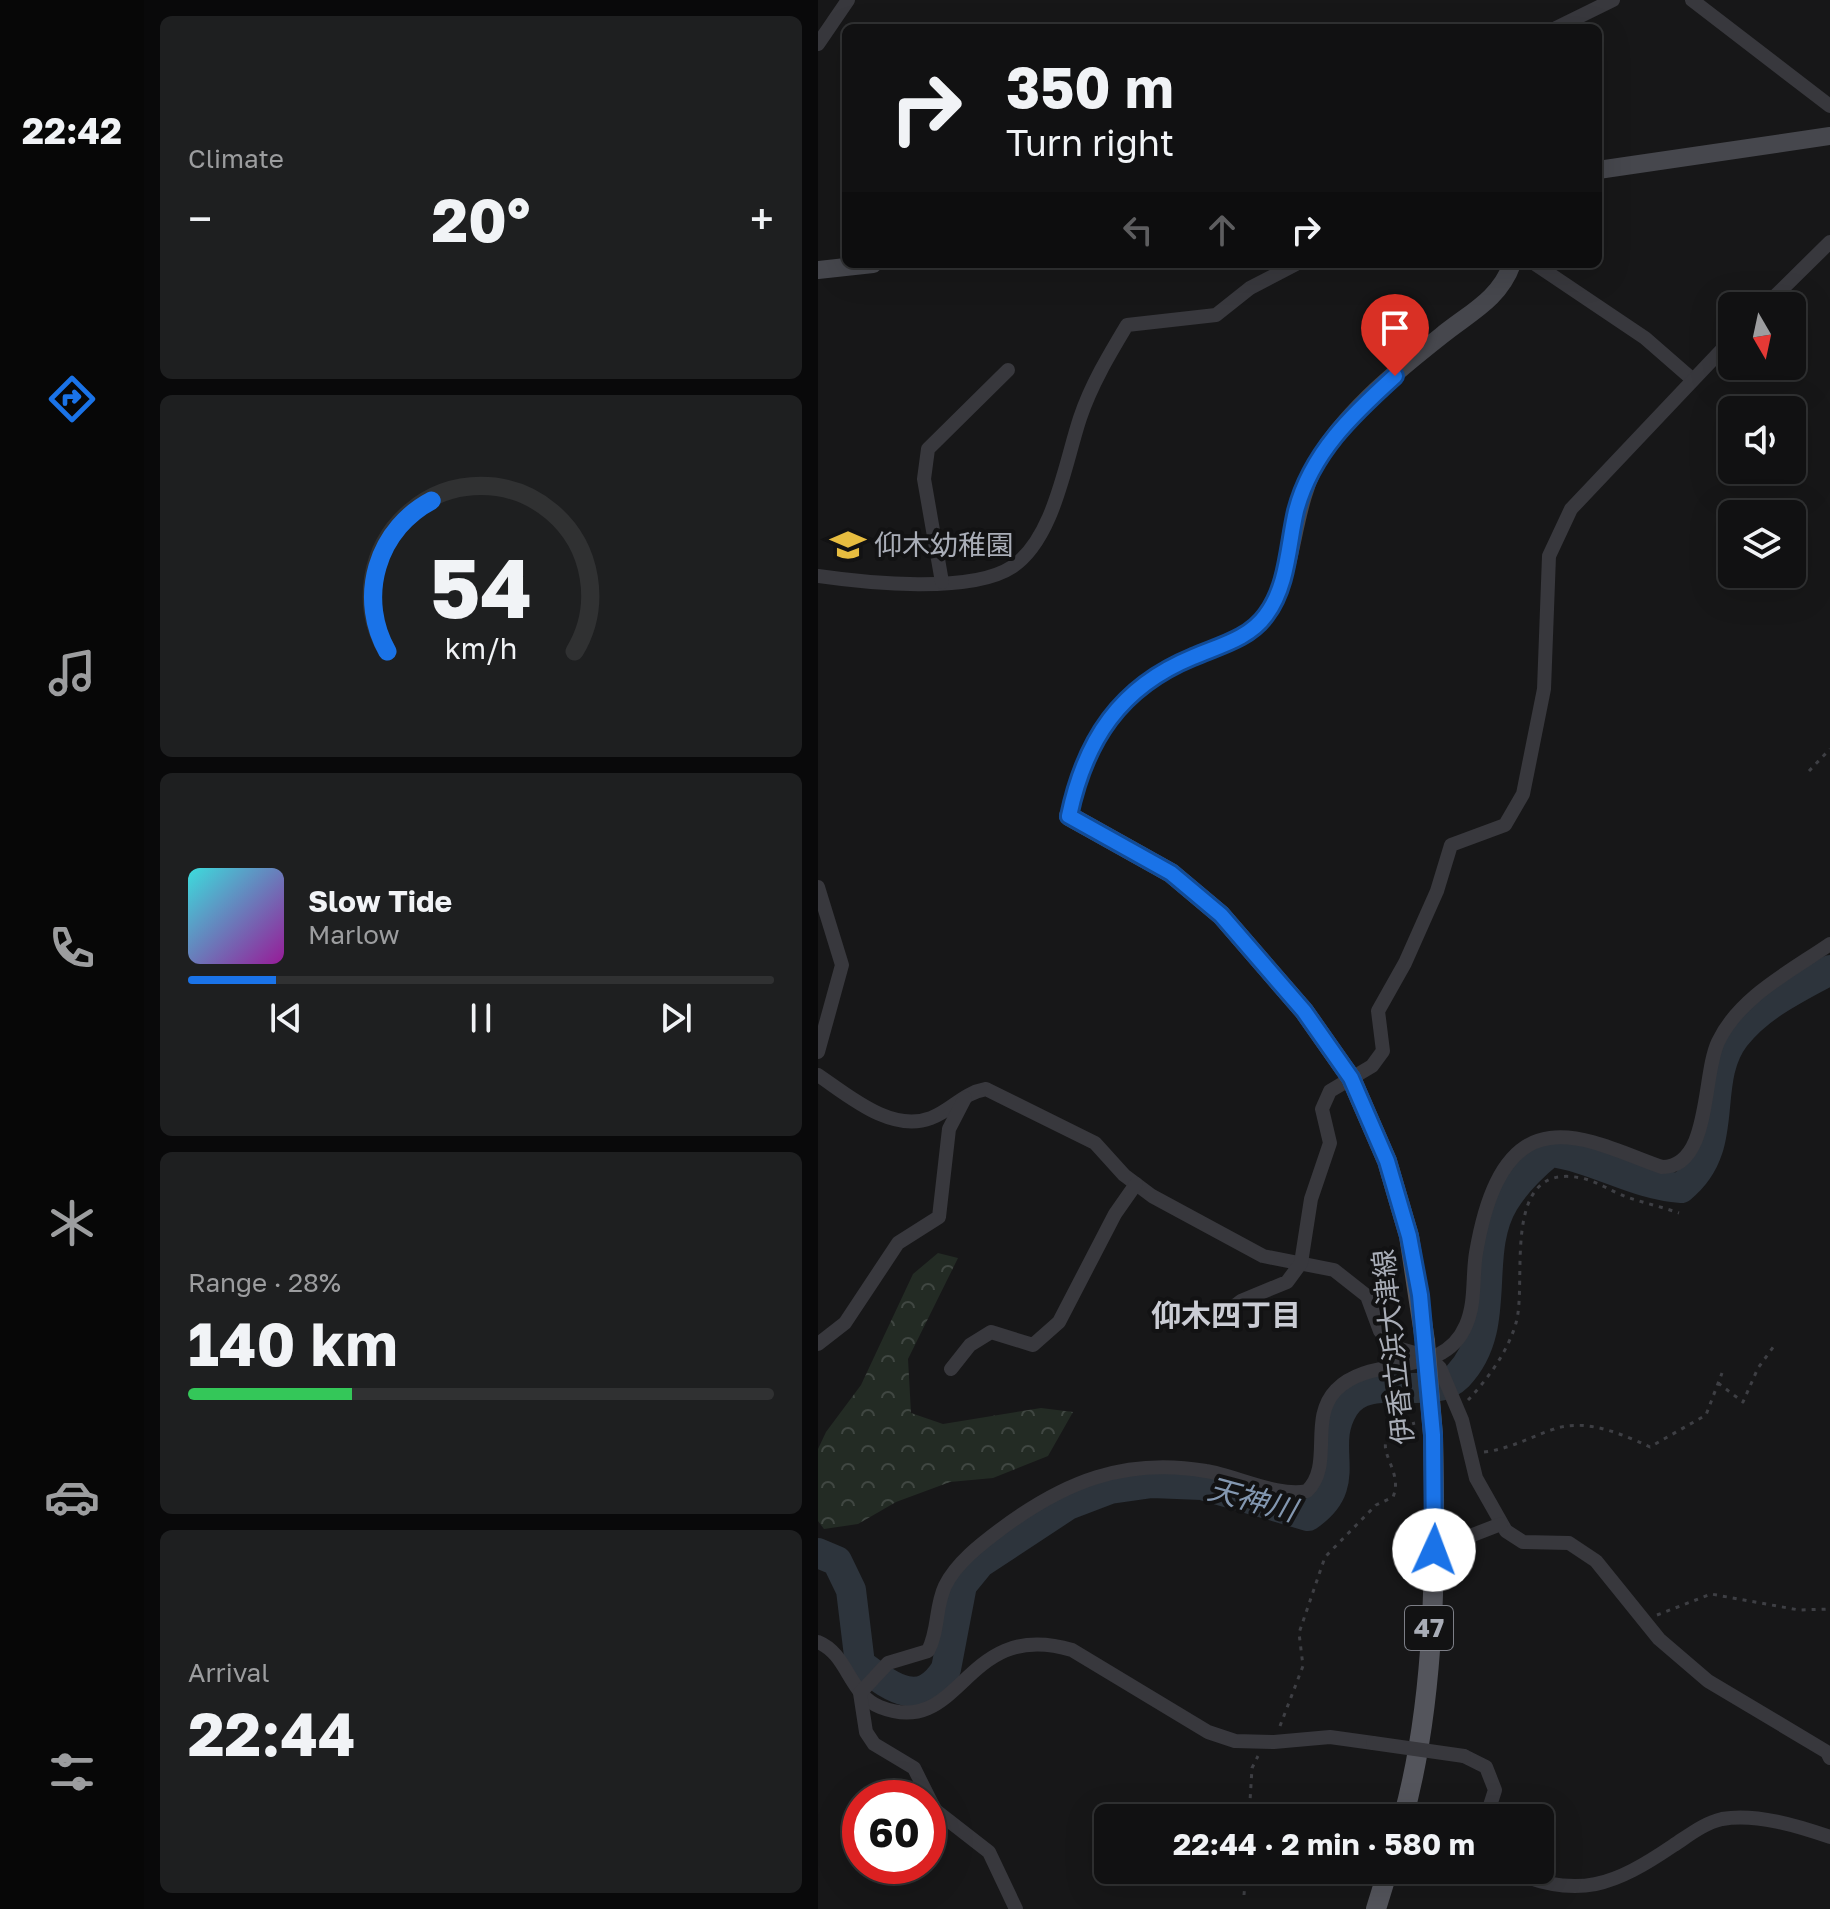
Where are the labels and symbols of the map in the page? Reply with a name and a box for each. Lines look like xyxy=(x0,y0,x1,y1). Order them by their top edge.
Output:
north arrow xyxy=(1718,292,1806,380)
pin xyxy=(1361,294,1429,376)
school or university icon: 仰木幼稚園 xyxy=(829,526,867,564)
place label: 仰木幼稚園 xyxy=(874,528,1014,561)
street label: 伊香立浜大津線 xyxy=(1366,1248,1419,1446)
district label: 仰木四丁目 xyxy=(1151,1297,1301,1333)
water label: 天神川 xyxy=(1204,1470,1303,1529)
position arrow xyxy=(1392,1508,1476,1592)
road number: 47 xyxy=(1405,1606,1453,1650)
speed limit sign: 60 xyxy=(842,1780,946,1884)

